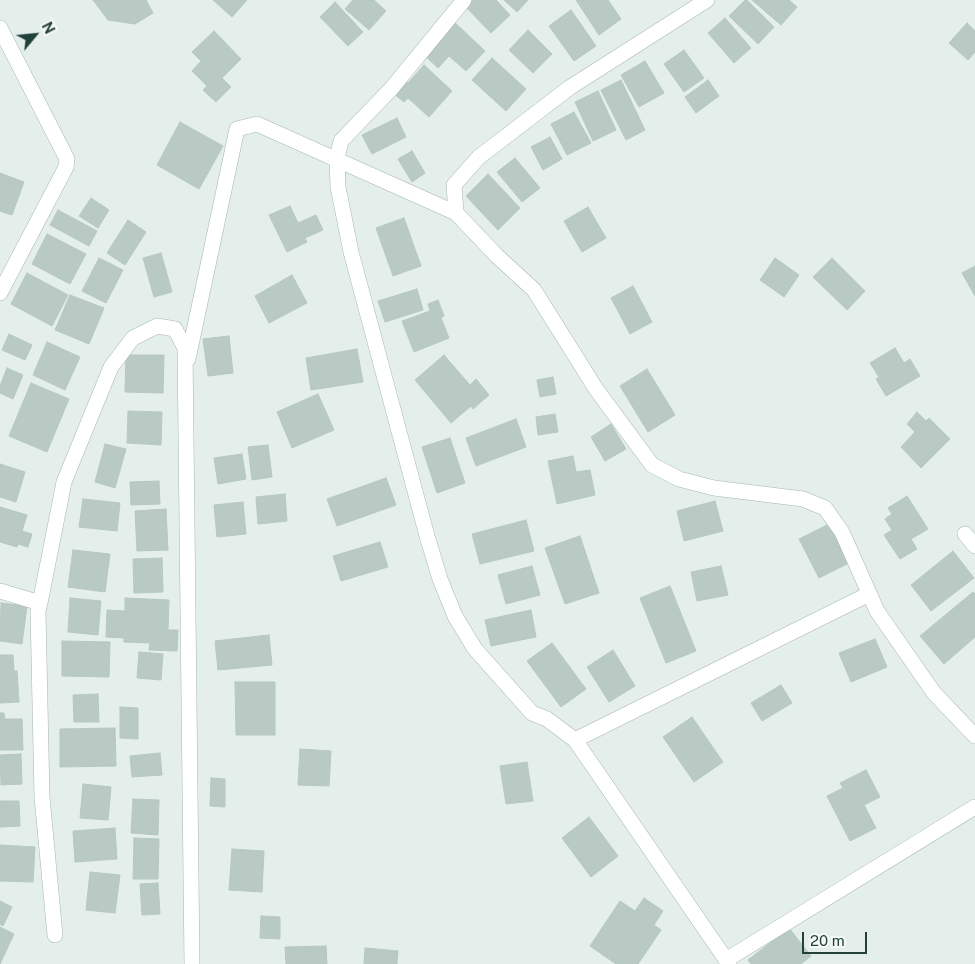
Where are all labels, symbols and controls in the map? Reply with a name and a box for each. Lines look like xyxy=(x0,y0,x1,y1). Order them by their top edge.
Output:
north arrow xyxy=(10,10,60,60)
text: N xyxy=(39,19,58,37)
scale bar xyxy=(805,922,870,954)
text: 20 m xyxy=(810,932,845,949)

